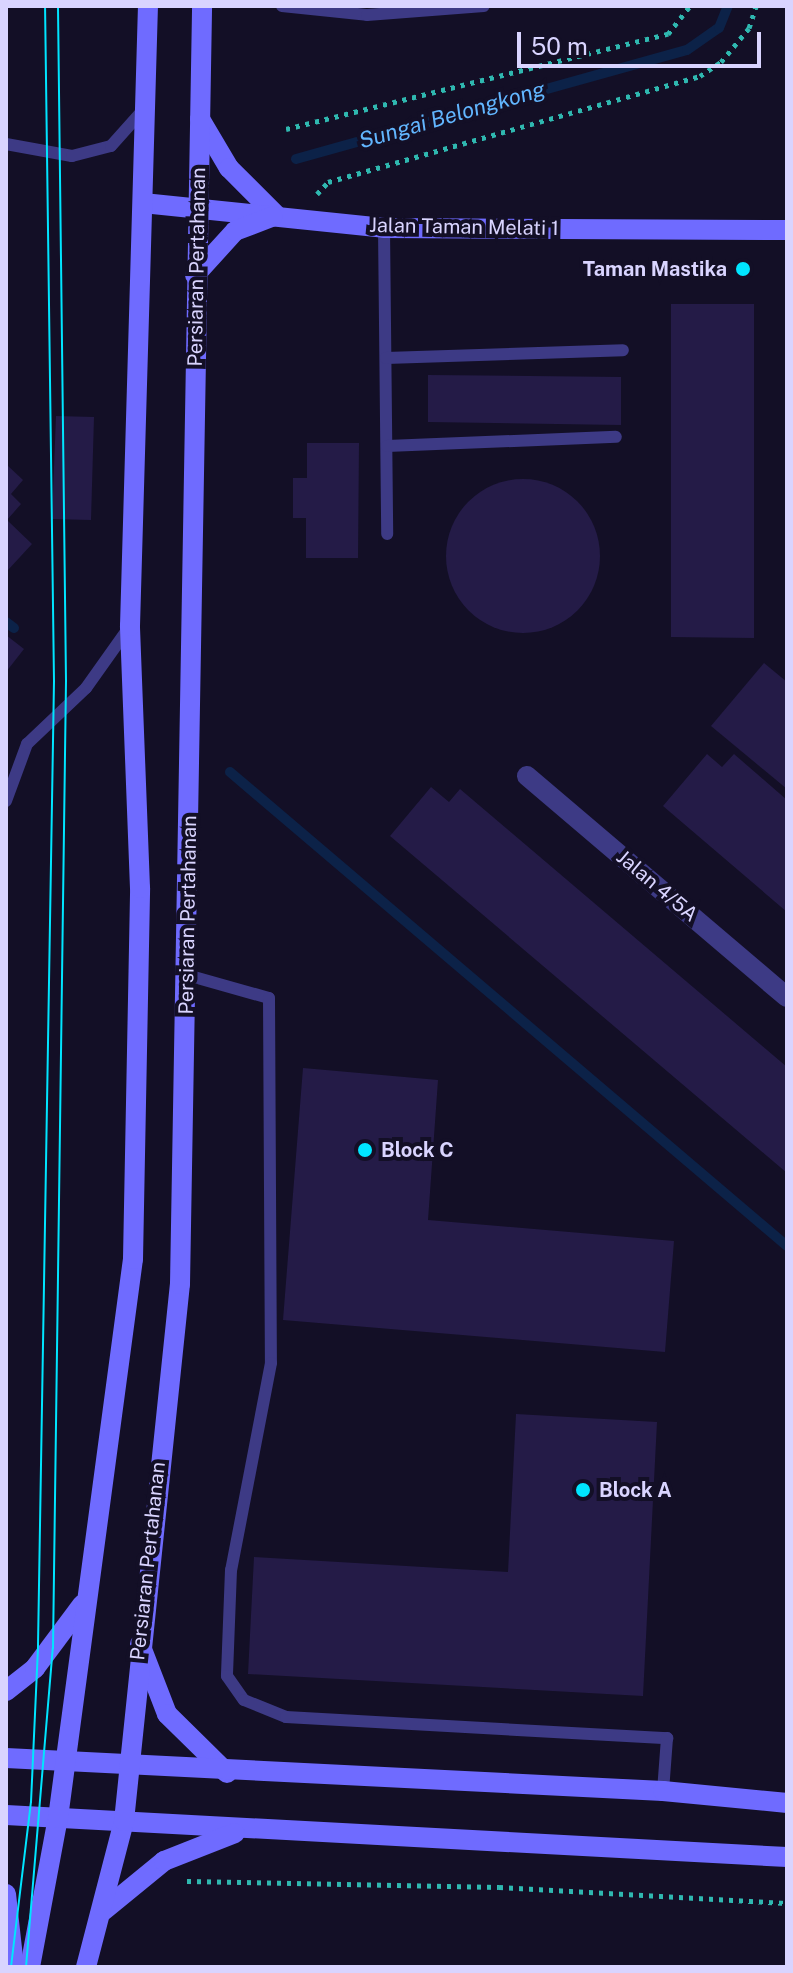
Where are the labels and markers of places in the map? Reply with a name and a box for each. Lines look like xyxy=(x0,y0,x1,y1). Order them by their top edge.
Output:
place label: Taman Mastika xyxy=(583,257,727,281)
marker: Taman Mastika xyxy=(734,260,752,278)
place label: Block C xyxy=(381,1138,454,1162)
marker: Block C xyxy=(356,1141,374,1159)
place label: Block A xyxy=(599,1478,672,1502)
marker: Block A xyxy=(574,1481,592,1499)

